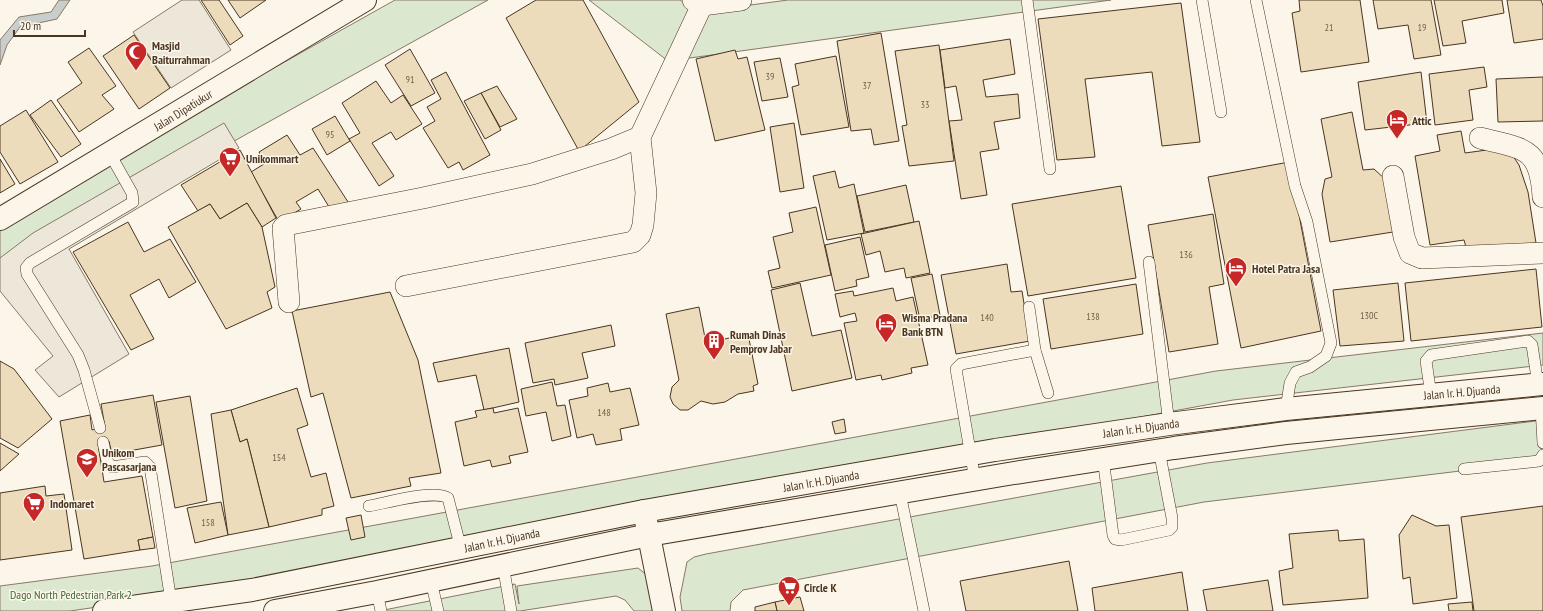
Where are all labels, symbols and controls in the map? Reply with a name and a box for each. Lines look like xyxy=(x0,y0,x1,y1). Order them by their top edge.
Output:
scale bar xyxy=(14,12,85,38)
text: 20 m xyxy=(20,18,41,33)
house number: 21 xyxy=(1325,21,1334,34)
house number: 19 xyxy=(1418,21,1427,34)
place label: Masjid Baiturrahman xyxy=(152,38,210,67)
mosque icon: Masjid Baiturrahman xyxy=(123,39,149,72)
house number: 39 xyxy=(766,70,775,83)
house number: 91 xyxy=(406,73,415,86)
house number: 37 xyxy=(863,79,872,92)
street label: Jalan Dipatiukur xyxy=(150,86,216,134)
house number: 33 xyxy=(921,98,930,111)
hotel icon: Attic xyxy=(1384,107,1410,140)
place label: Attic xyxy=(1411,113,1432,128)
house number: 95 xyxy=(326,128,335,141)
supermarket icon: Unikommart xyxy=(217,145,243,178)
place label: Unikommart xyxy=(246,151,299,166)
house number: 136 xyxy=(1179,248,1193,261)
hotel icon: Hotel Patra Jasa xyxy=(1223,255,1249,288)
place label: Hotel Patra Jasa xyxy=(1252,261,1320,276)
house number: 130C xyxy=(1360,309,1378,322)
place label: Wisma Pradana Bank BTN xyxy=(901,310,967,339)
house number: 138 xyxy=(1086,310,1100,323)
hotel icon: Wisma Pradana Bank BTN xyxy=(873,311,899,344)
house number: 140 xyxy=(980,311,994,324)
place label: Rumah Dinas Pemprov Jabar xyxy=(730,327,792,356)
building icon: Rumah Dinas Pemprov Jabar xyxy=(701,328,727,361)
street label: Jalan Ir. H. Djuanda xyxy=(1422,381,1501,403)
house number: 148 xyxy=(597,406,611,419)
street label: Jalan Ir. H. Djuanda xyxy=(1101,415,1180,441)
place label: Unikom Pascasarjana xyxy=(102,445,156,474)
school or university icon: Unikom Pascasarjana xyxy=(74,446,100,479)
house number: 154 xyxy=(272,451,286,464)
street label: Jalan Ir. H. Djuanda xyxy=(781,467,860,495)
supermarket icon: Indomaret xyxy=(21,490,47,523)
place label: Indomaret xyxy=(50,496,94,511)
house number: 158 xyxy=(201,516,215,529)
street label: Jalan Ir. H. Djuanda xyxy=(462,525,541,556)
supermarket icon: Circle K xyxy=(776,574,802,607)
place label: Circle K xyxy=(804,580,837,595)
park label: Dago North Pedestrian Park 2 xyxy=(10,587,132,602)

